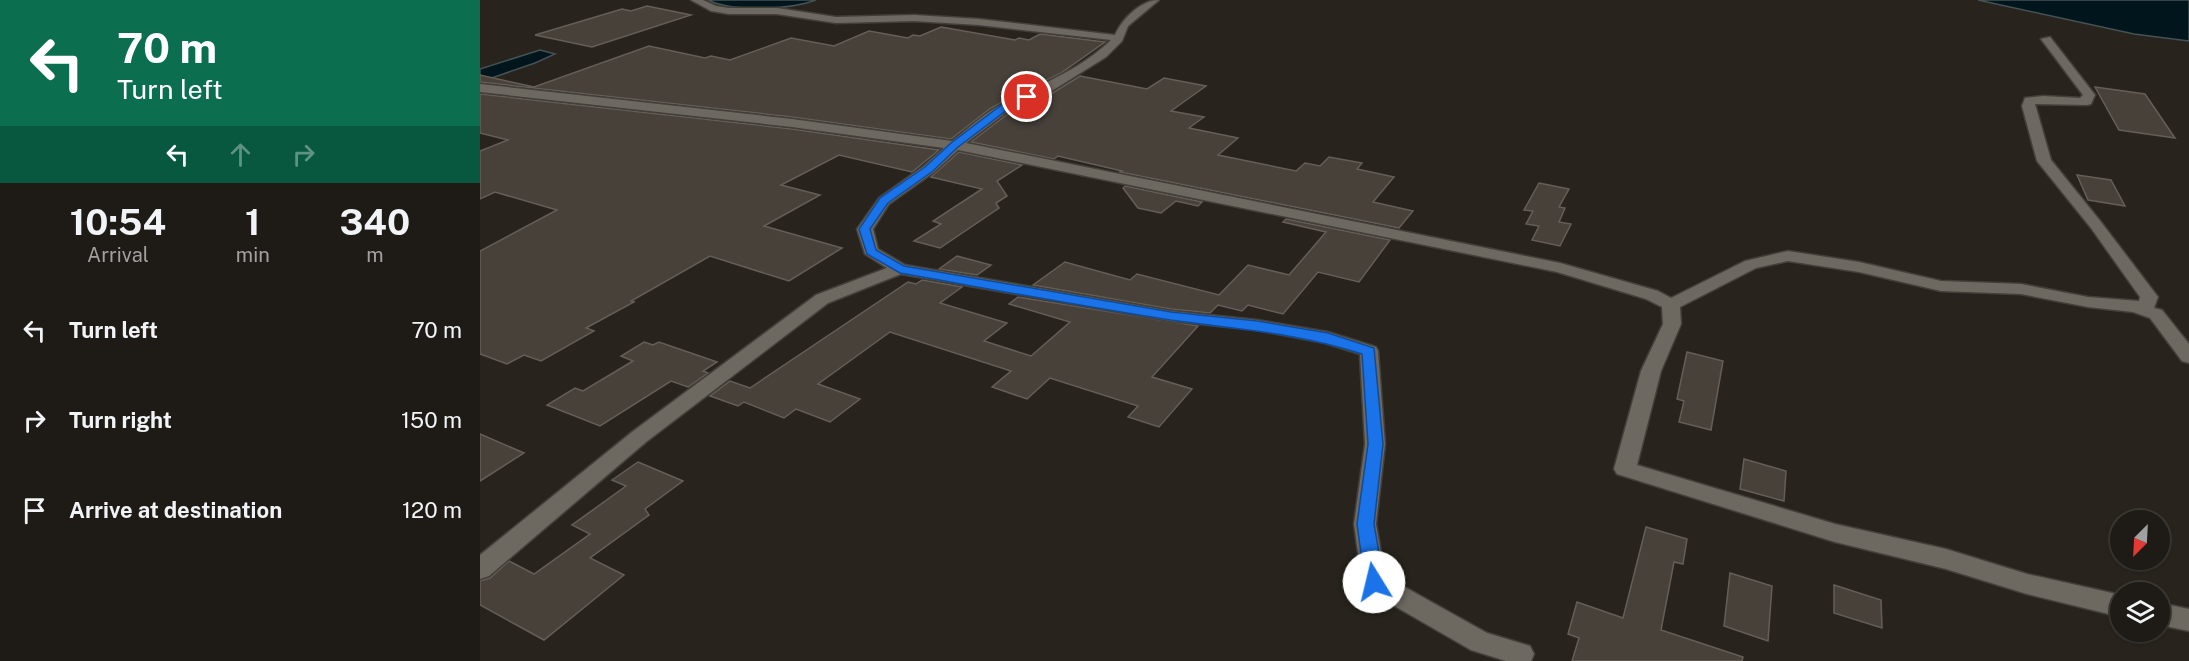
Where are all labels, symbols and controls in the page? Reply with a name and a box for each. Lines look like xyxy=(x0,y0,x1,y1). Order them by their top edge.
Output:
text: 70 m xyxy=(117,23,217,72)
icon: left xyxy=(18,24,96,102)
pin xyxy=(1001,71,1052,122)
text: Turn left xyxy=(117,73,223,105)
icon: arrive xyxy=(1010,80,1043,113)
icon: left xyxy=(161,138,194,171)
icon: ahead xyxy=(224,138,257,171)
icon: right xyxy=(287,138,320,171)
text: 10:54 xyxy=(70,201,166,243)
text: 1 xyxy=(245,201,261,243)
text: 340 xyxy=(340,201,410,243)
text: Arrival xyxy=(87,243,149,267)
text: min xyxy=(236,243,270,267)
text: m xyxy=(366,243,384,267)
icon: left xyxy=(18,314,51,347)
text: Turn left xyxy=(69,317,158,343)
text: 70 m xyxy=(411,317,462,343)
icon: right xyxy=(18,404,51,437)
text: Turn right xyxy=(69,407,172,433)
text: 150 m xyxy=(401,407,462,433)
icon: arrive xyxy=(18,494,51,527)
text: Arrive at destination xyxy=(69,497,282,523)
text: 120 m xyxy=(402,497,462,523)
north arrow xyxy=(2110,510,2170,570)
map controls xyxy=(2110,510,2170,642)
position arrow xyxy=(1342,550,1406,614)
button: layers xyxy=(2110,582,2170,642)

